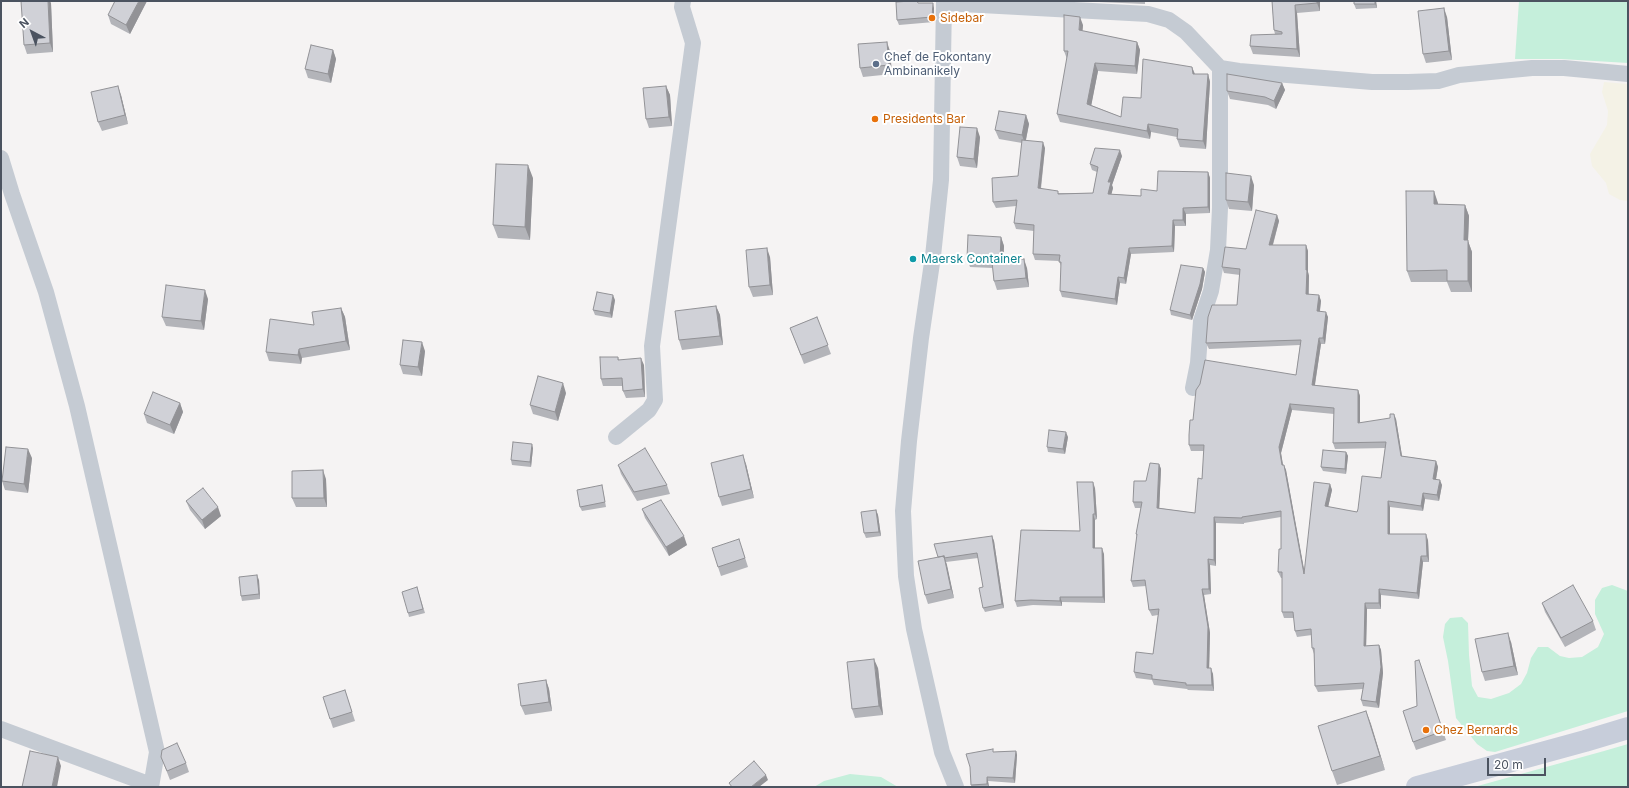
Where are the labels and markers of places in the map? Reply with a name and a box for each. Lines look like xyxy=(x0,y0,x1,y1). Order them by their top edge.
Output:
place label: Sidebar xyxy=(940,11,984,25)
marker: Sidebar xyxy=(927,13,937,23)
place label: Chef de Fokontany Ambinanikely xyxy=(884,50,991,78)
marker: Chef de Fokontany Ambinanikely xyxy=(871,59,881,69)
place label: Presidents Bar xyxy=(883,112,965,126)
marker: Presidents Bar xyxy=(870,114,880,124)
place label: Maersk Container xyxy=(921,252,1022,266)
marker: Maersk Container xyxy=(908,254,918,264)
place label: Chez Bernards xyxy=(1434,723,1518,737)
marker: Chez Bernards xyxy=(1421,725,1431,735)

